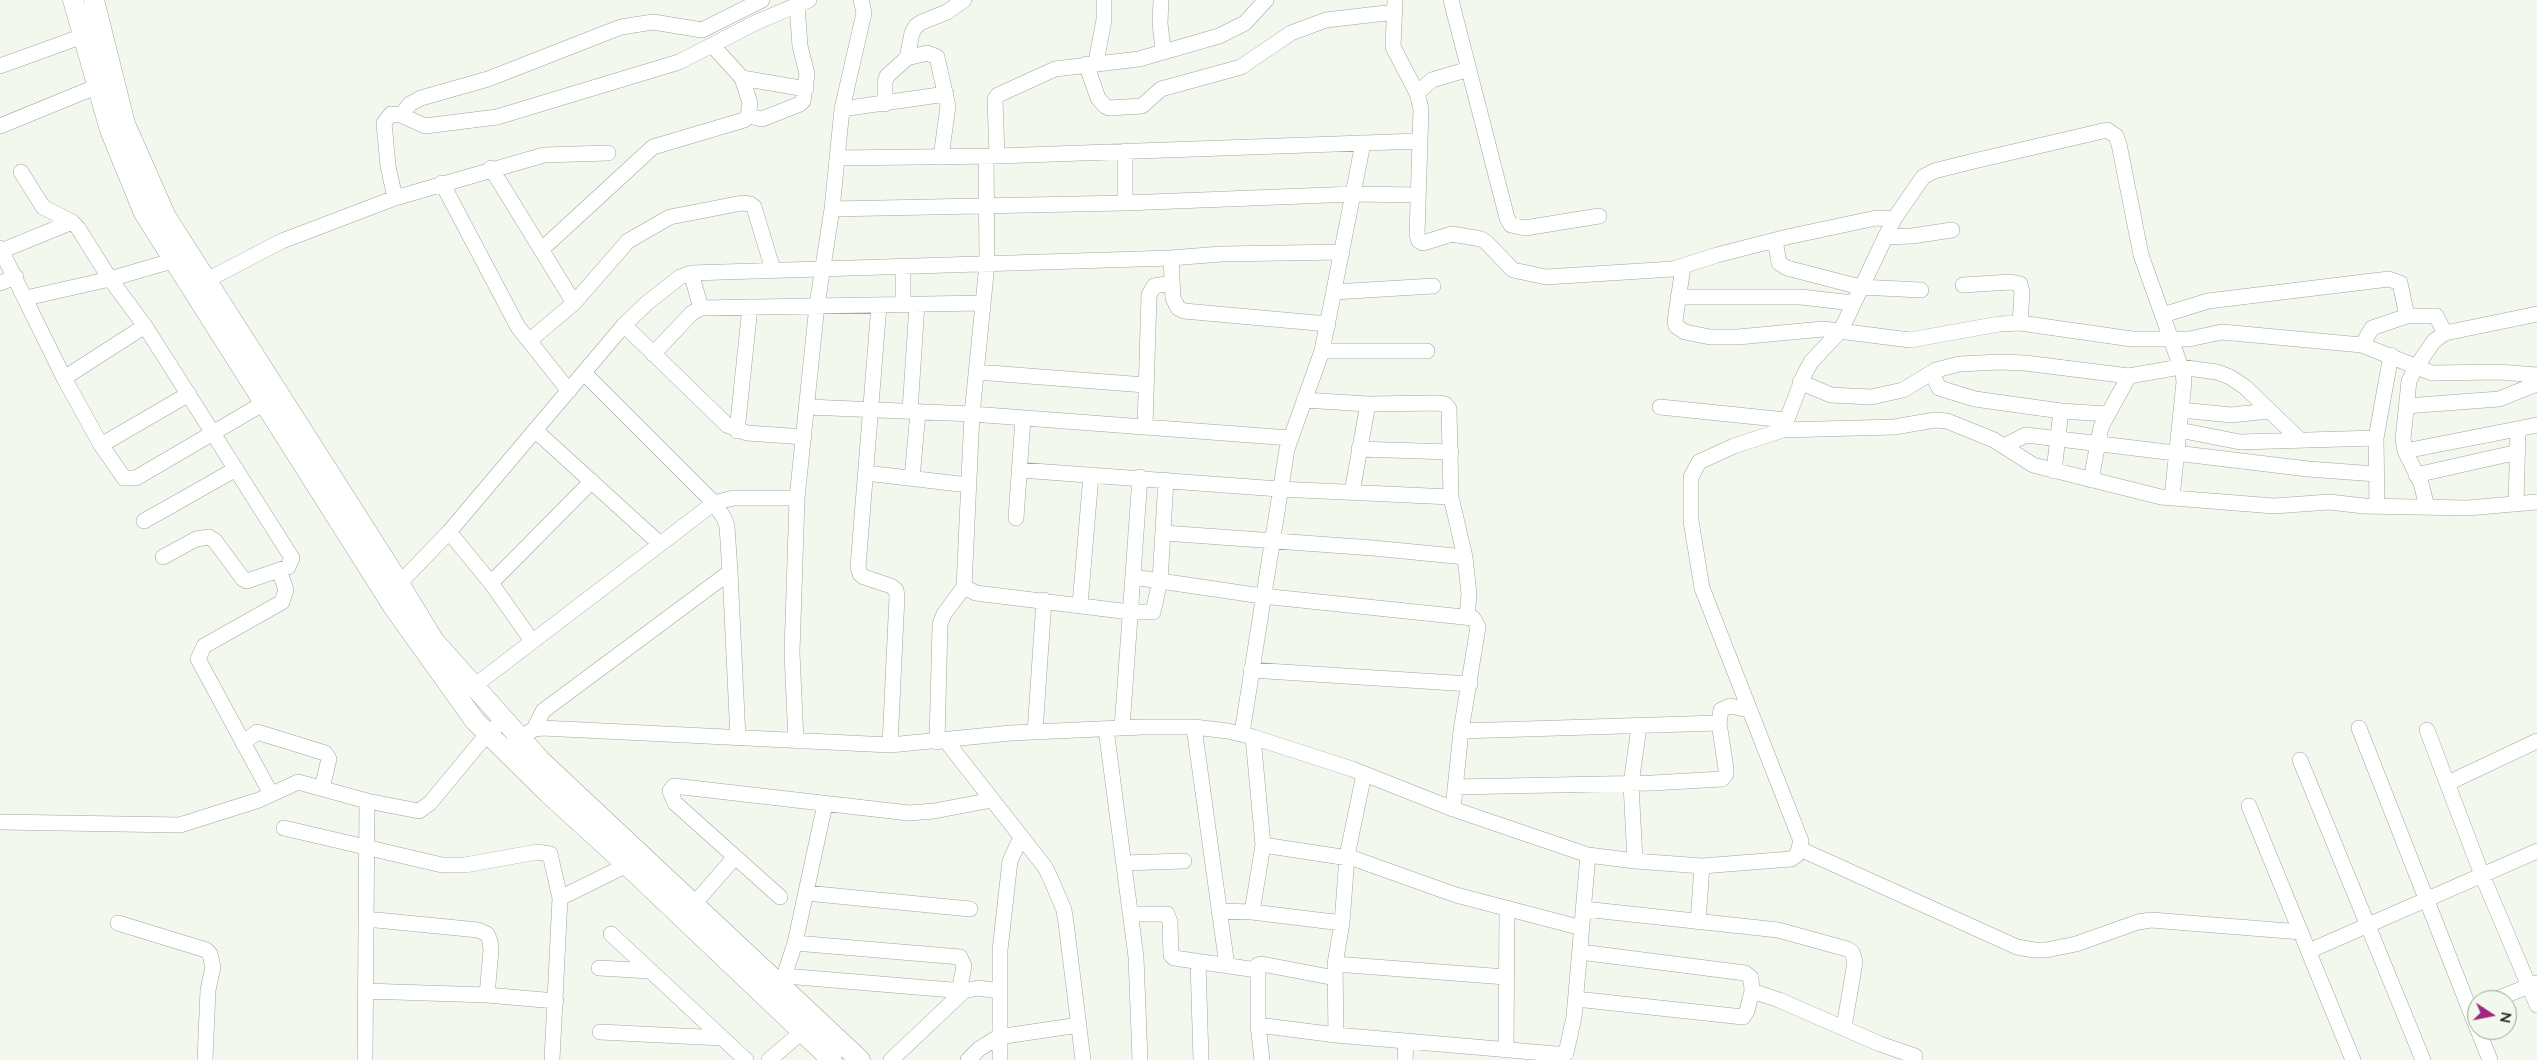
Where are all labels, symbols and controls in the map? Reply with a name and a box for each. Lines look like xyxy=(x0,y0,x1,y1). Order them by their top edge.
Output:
north arrow xyxy=(2467,990,2517,1040)
text: N xyxy=(2497,1011,2516,1025)

